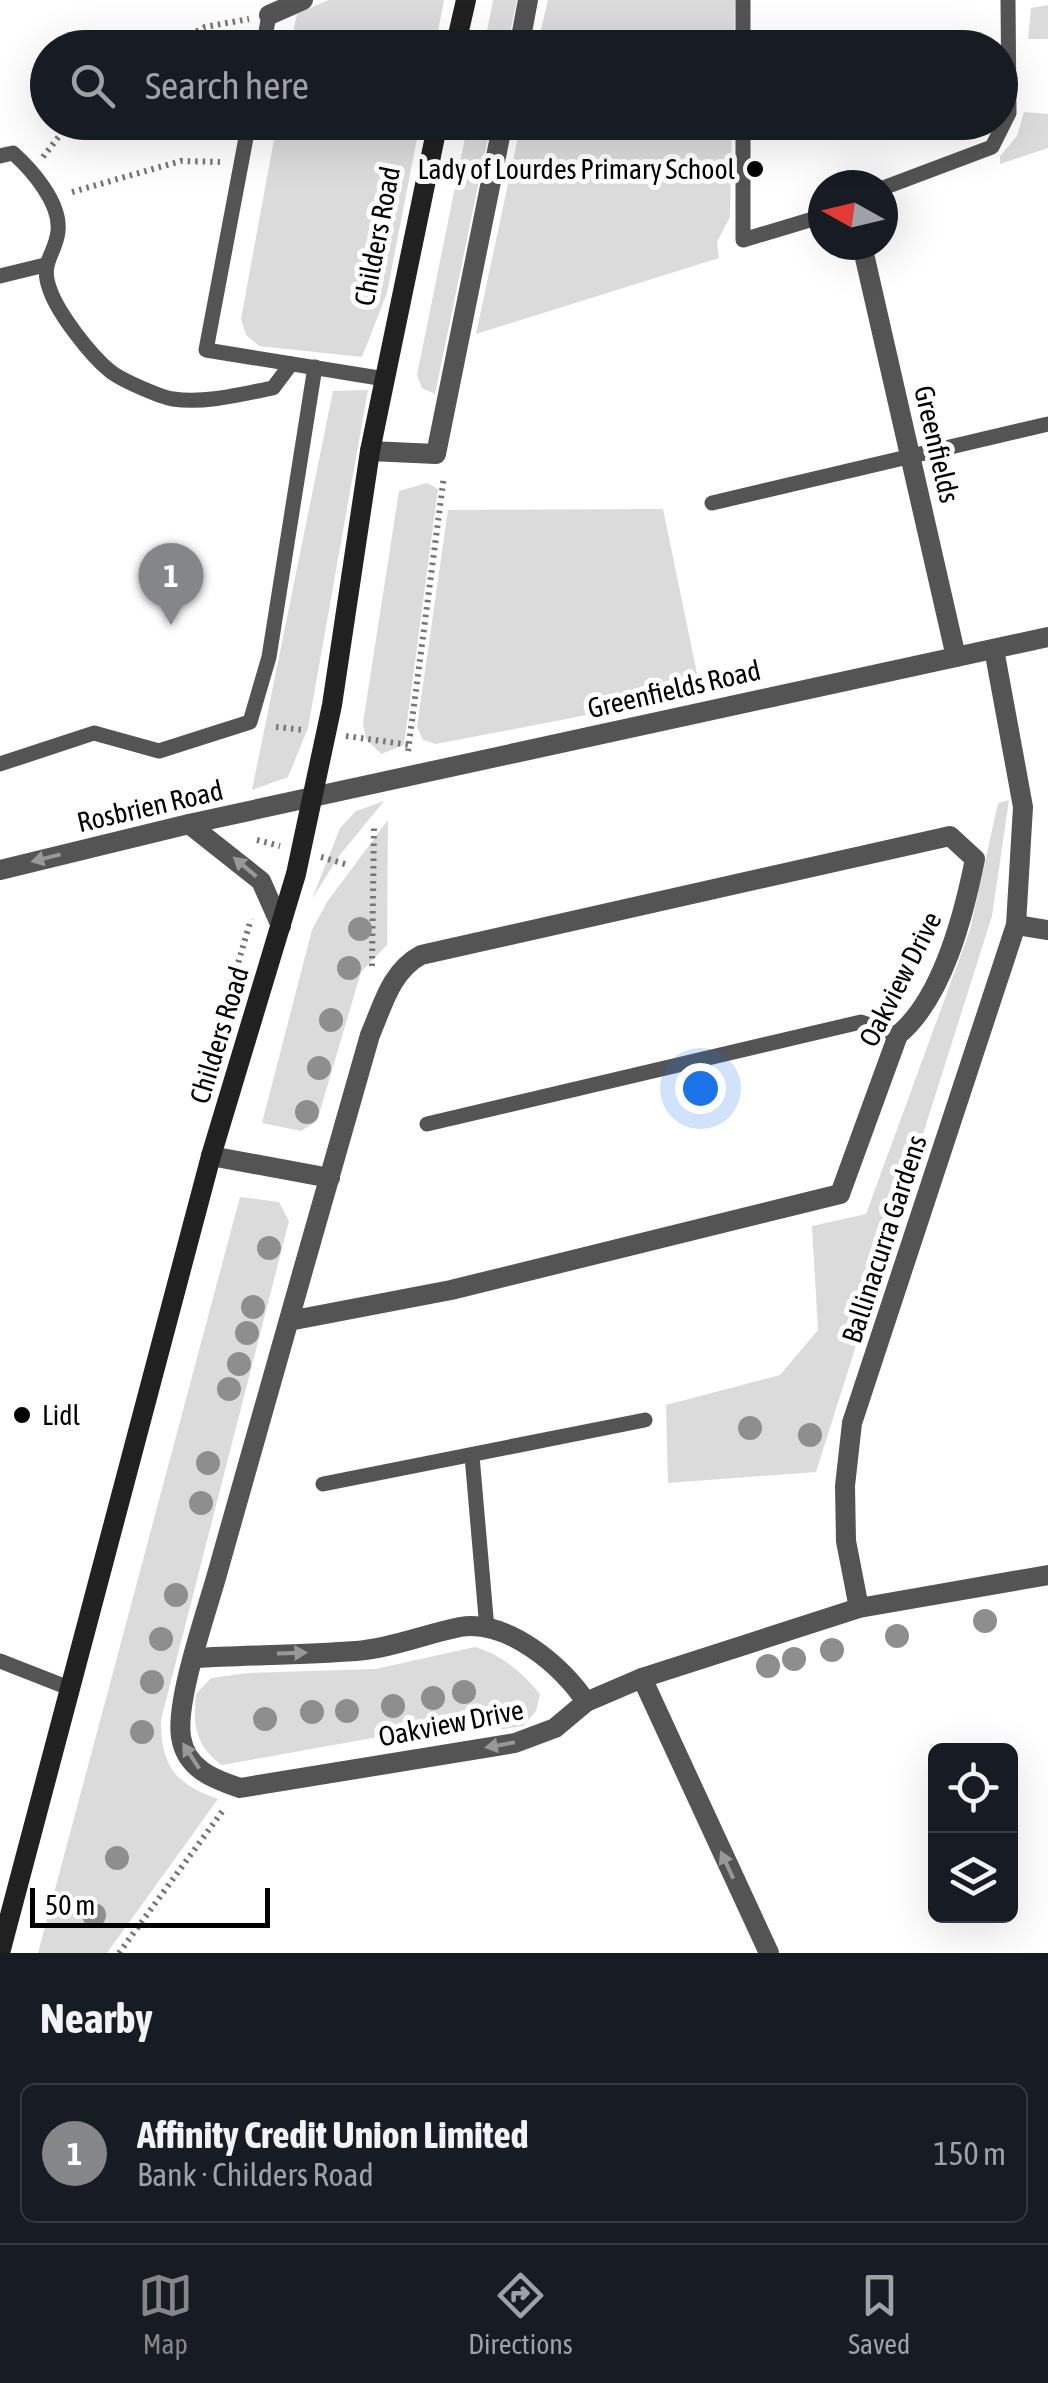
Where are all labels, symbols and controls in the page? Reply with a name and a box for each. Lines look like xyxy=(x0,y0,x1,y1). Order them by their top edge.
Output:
search box xyxy=(30,30,1018,140)
icon: search xyxy=(65,58,120,113)
text: Search here xyxy=(145,64,309,107)
place label: Lady of Lourdes Primary School xyxy=(418,153,736,185)
marker: Lady of Lourdes Primary School xyxy=(744,158,766,180)
street label: Childers Road xyxy=(348,164,406,308)
north arrow xyxy=(808,170,898,260)
street label: Greenfields xyxy=(908,382,966,506)
pin: 1 xyxy=(138,542,204,625)
street label: Greenfields Road xyxy=(584,654,764,724)
street label: Rosbrien Road xyxy=(74,774,226,838)
one-way arrow xyxy=(30,851,61,867)
one-way arrow xyxy=(232,857,257,878)
street label: Oakview Drive xyxy=(852,906,948,1052)
street label: Childers Road xyxy=(183,963,255,1107)
your location xyxy=(675,1063,726,1114)
street label: Ballinacurra Gardens xyxy=(835,1131,933,1347)
place label: Lidl xyxy=(42,1399,81,1431)
marker: Lidl xyxy=(11,1404,33,1426)
one-way arrow xyxy=(277,1645,309,1661)
street label: Oakview Drive xyxy=(376,1693,526,1753)
one-way arrow xyxy=(484,1738,516,1753)
one-way arrow xyxy=(182,1743,202,1770)
map controls xyxy=(928,1743,1018,1923)
button: locate xyxy=(928,1743,1018,1833)
button: layers xyxy=(928,1833,1018,1923)
one-way arrow xyxy=(719,1850,736,1879)
scale bar xyxy=(30,1883,270,1928)
text: 50 m xyxy=(45,1889,95,1921)
text: Nearby xyxy=(40,1994,153,2042)
text: Affinity Credit Union Limited xyxy=(137,2113,528,2156)
text: 1 xyxy=(67,2135,82,2172)
text: 150 m xyxy=(933,2135,1006,2172)
text: Bank · Childers Road xyxy=(137,2156,374,2193)
tab: Map xyxy=(138,2268,193,2360)
tab: Directions xyxy=(468,2268,573,2360)
tab: Saved xyxy=(848,2268,910,2360)

